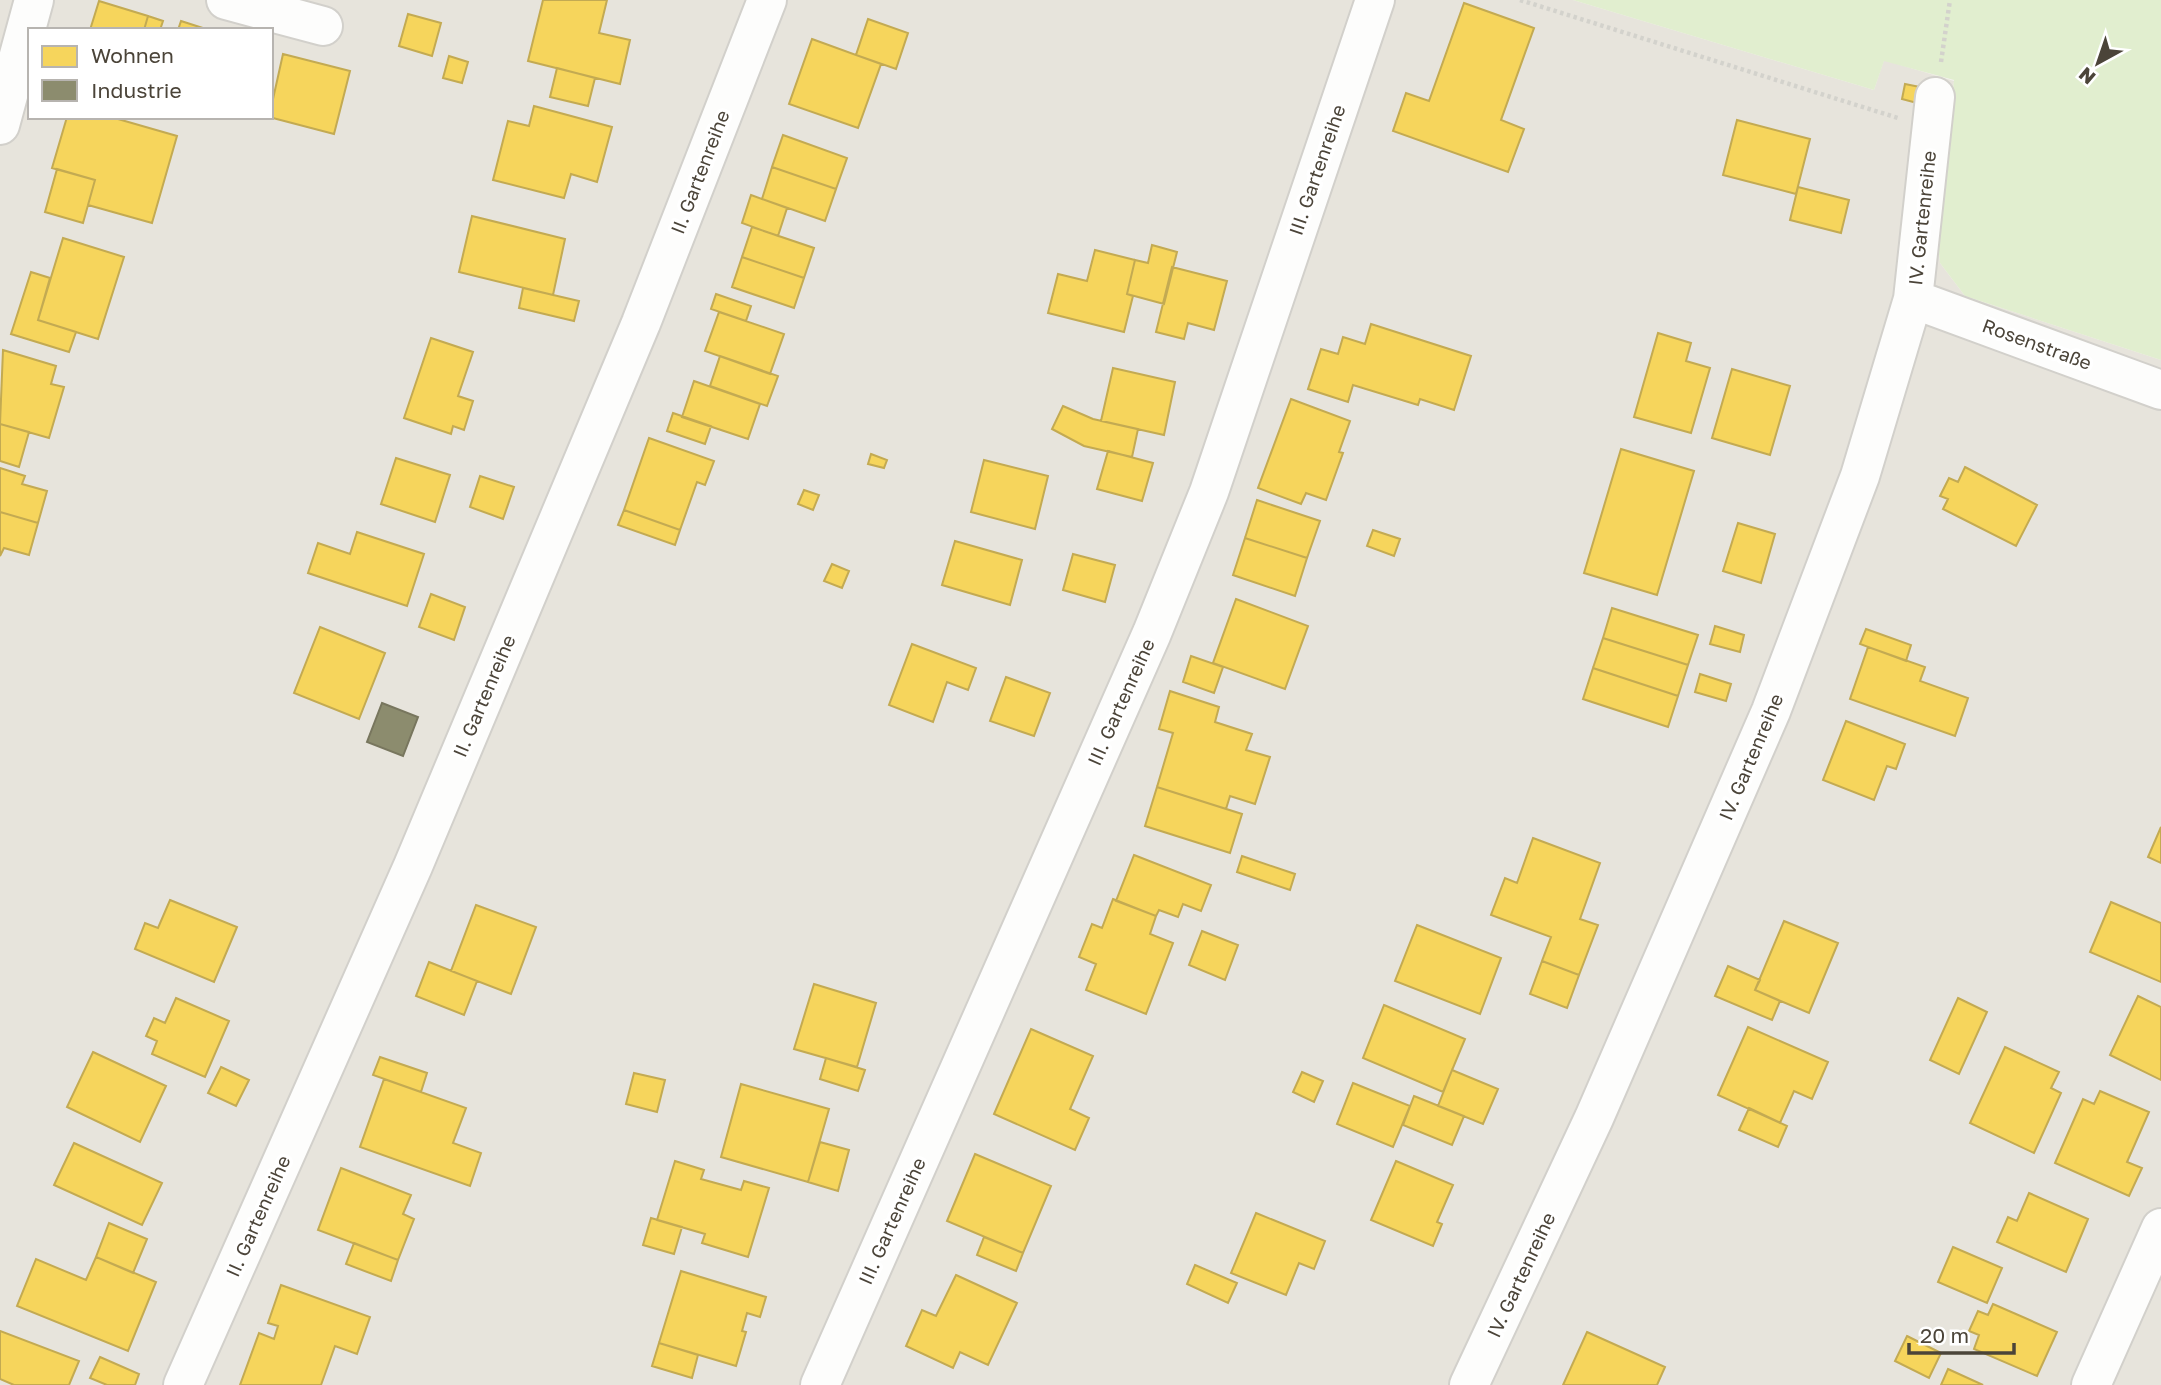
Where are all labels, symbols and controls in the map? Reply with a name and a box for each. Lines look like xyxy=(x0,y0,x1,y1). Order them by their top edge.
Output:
legend xyxy=(28,28,273,119)
north arrow xyxy=(2063,28,2133,98)
text: Wohnen xyxy=(91,42,174,68)
text: N xyxy=(2074,63,2100,90)
text: Industrie xyxy=(91,77,182,103)
street label: III. Gartenreihe xyxy=(1283,102,1350,238)
street label: II. Gartenreihe xyxy=(665,107,734,237)
street label: IV. Gartenreihe xyxy=(1903,149,1940,286)
street label: Rosenstraße xyxy=(1979,313,2095,374)
street label: II. Gartenreihe xyxy=(447,631,520,760)
street label: III. Gartenreihe xyxy=(1082,635,1159,769)
street label: IV. Gartenreihe xyxy=(1714,690,1788,824)
street label: II. Gartenreihe xyxy=(220,1151,295,1280)
street label: III. Gartenreihe xyxy=(853,1154,930,1288)
street label: IV. Gartenreihe xyxy=(1482,1209,1560,1341)
scale bar xyxy=(1909,1312,2014,1356)
text: 20 m xyxy=(1920,1322,1969,1348)

